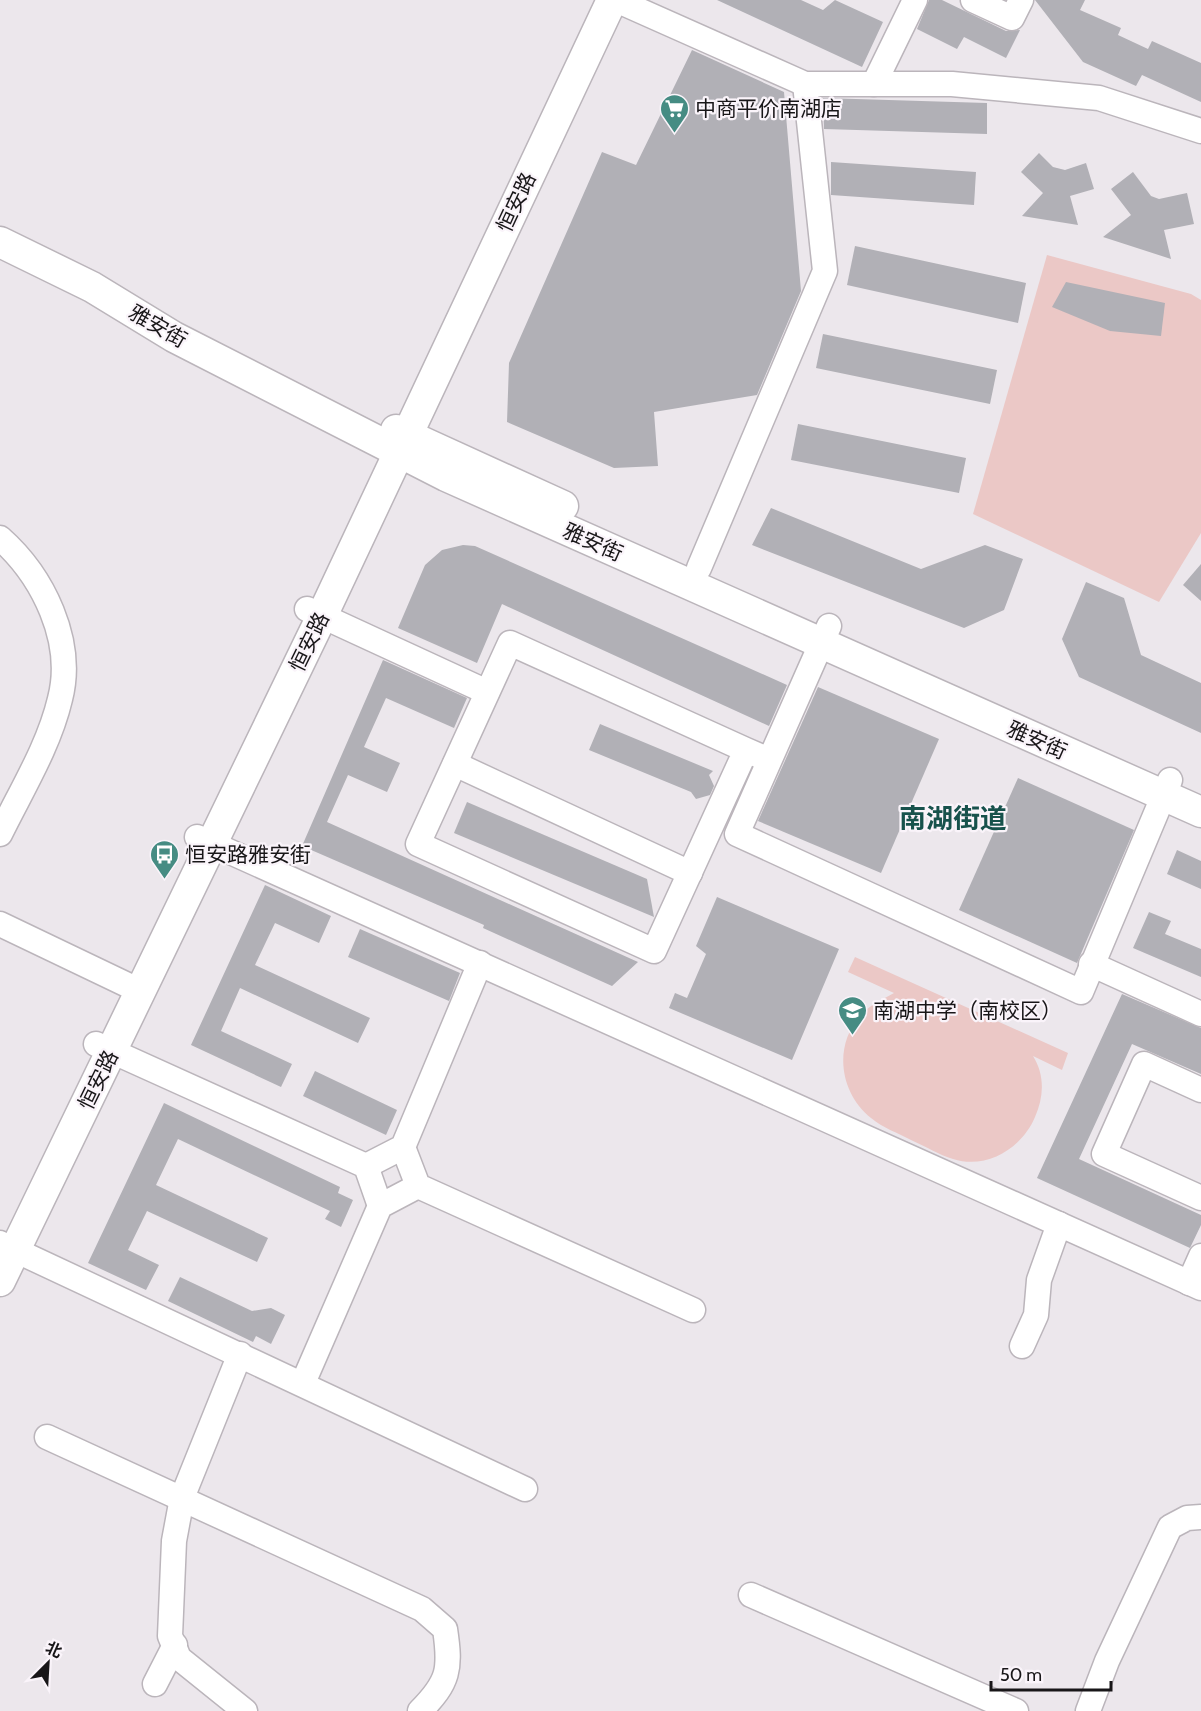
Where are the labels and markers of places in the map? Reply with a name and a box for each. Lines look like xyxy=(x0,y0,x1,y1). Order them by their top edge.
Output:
supermarket icon: 中商平价南湖店 xyxy=(658,92,690,134)
place label: 中商平价南湖店 xyxy=(695,96,842,121)
bus stop icon: 恒安路雅安街 xyxy=(148,838,180,880)
place label: 恒安路雅安街 xyxy=(185,842,311,867)
school or university icon: 南湖中学（南校区） xyxy=(836,994,868,1036)
place label: 南湖中学（南校区） xyxy=(873,998,1062,1023)

